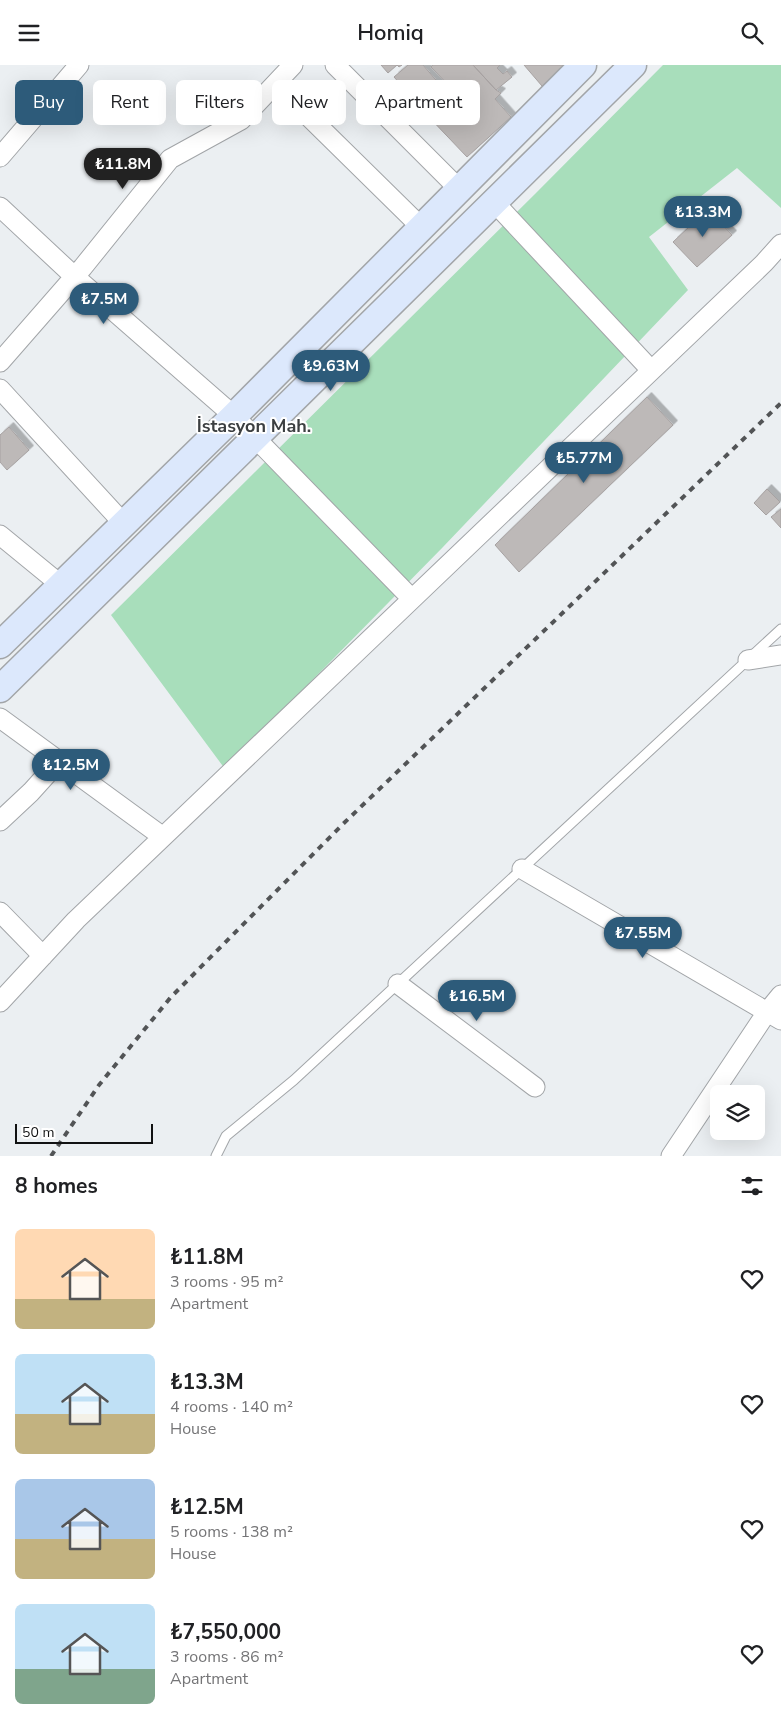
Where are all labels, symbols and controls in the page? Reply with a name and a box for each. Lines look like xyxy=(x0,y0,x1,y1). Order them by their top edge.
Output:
text: Homiq xyxy=(357,18,424,48)
icon: menu xyxy=(15,19,43,47)
icon: search xyxy=(738,19,766,47)
chip: Buy xyxy=(15,80,83,125)
chip: Rent xyxy=(93,80,166,125)
chip: Filters xyxy=(176,80,262,125)
chip: New xyxy=(272,80,346,125)
chip: Apartment xyxy=(356,80,480,125)
pin: ₺11.8M xyxy=(82,147,164,190)
text: ₺11.8M xyxy=(95,153,151,175)
pin: ₺13.3M xyxy=(662,195,744,238)
text: ₺13.3M xyxy=(675,201,731,223)
pin: ₺7.5M xyxy=(69,283,139,325)
text: ₺7.5M xyxy=(81,288,127,310)
pin: ₺9.63M xyxy=(290,349,372,392)
text: ₺9.63M xyxy=(303,355,359,377)
district label: İstasyon Mah. xyxy=(197,414,311,438)
pin: ₺5.77M xyxy=(543,441,625,484)
text: ₺5.77M xyxy=(556,447,612,469)
pin: ₺12.5M xyxy=(30,749,112,791)
text: ₺12.5M xyxy=(43,754,99,776)
pin: ₺7.55M xyxy=(602,917,684,959)
text: ₺7.55M xyxy=(615,922,671,944)
pin: ₺16.5M xyxy=(436,979,518,1022)
text: ₺16.5M xyxy=(449,985,505,1007)
map controls xyxy=(710,1085,765,1140)
button: layers xyxy=(710,1085,765,1140)
scale bar xyxy=(15,1121,152,1144)
text: 50 m xyxy=(22,1123,54,1142)
text: 8 homes xyxy=(15,1172,98,1200)
icon: filters xyxy=(738,1172,766,1200)
text: ₺11.8M xyxy=(170,1243,244,1271)
icon: home xyxy=(55,1249,115,1309)
icon: heart xyxy=(738,1265,766,1293)
text: 3 rooms · 95 m² xyxy=(170,1271,283,1293)
text: Apartment xyxy=(170,1293,248,1315)
text: ₺13.3M xyxy=(170,1368,244,1396)
icon: home xyxy=(55,1374,115,1434)
icon: heart xyxy=(738,1390,766,1418)
text: 4 rooms · 140 m² xyxy=(170,1396,293,1418)
text: House xyxy=(170,1418,216,1440)
text: ₺12.5M xyxy=(170,1493,244,1521)
icon: home xyxy=(55,1499,115,1559)
icon: heart xyxy=(738,1515,766,1543)
text: 5 rooms · 138 m² xyxy=(170,1521,293,1543)
text: House xyxy=(170,1543,216,1565)
text: ₺7,550,000 xyxy=(170,1618,281,1646)
icon: home xyxy=(55,1624,115,1684)
icon: heart xyxy=(738,1640,766,1668)
text: 3 rooms · 86 m² xyxy=(170,1646,283,1668)
text: Apartment xyxy=(170,1668,248,1690)

